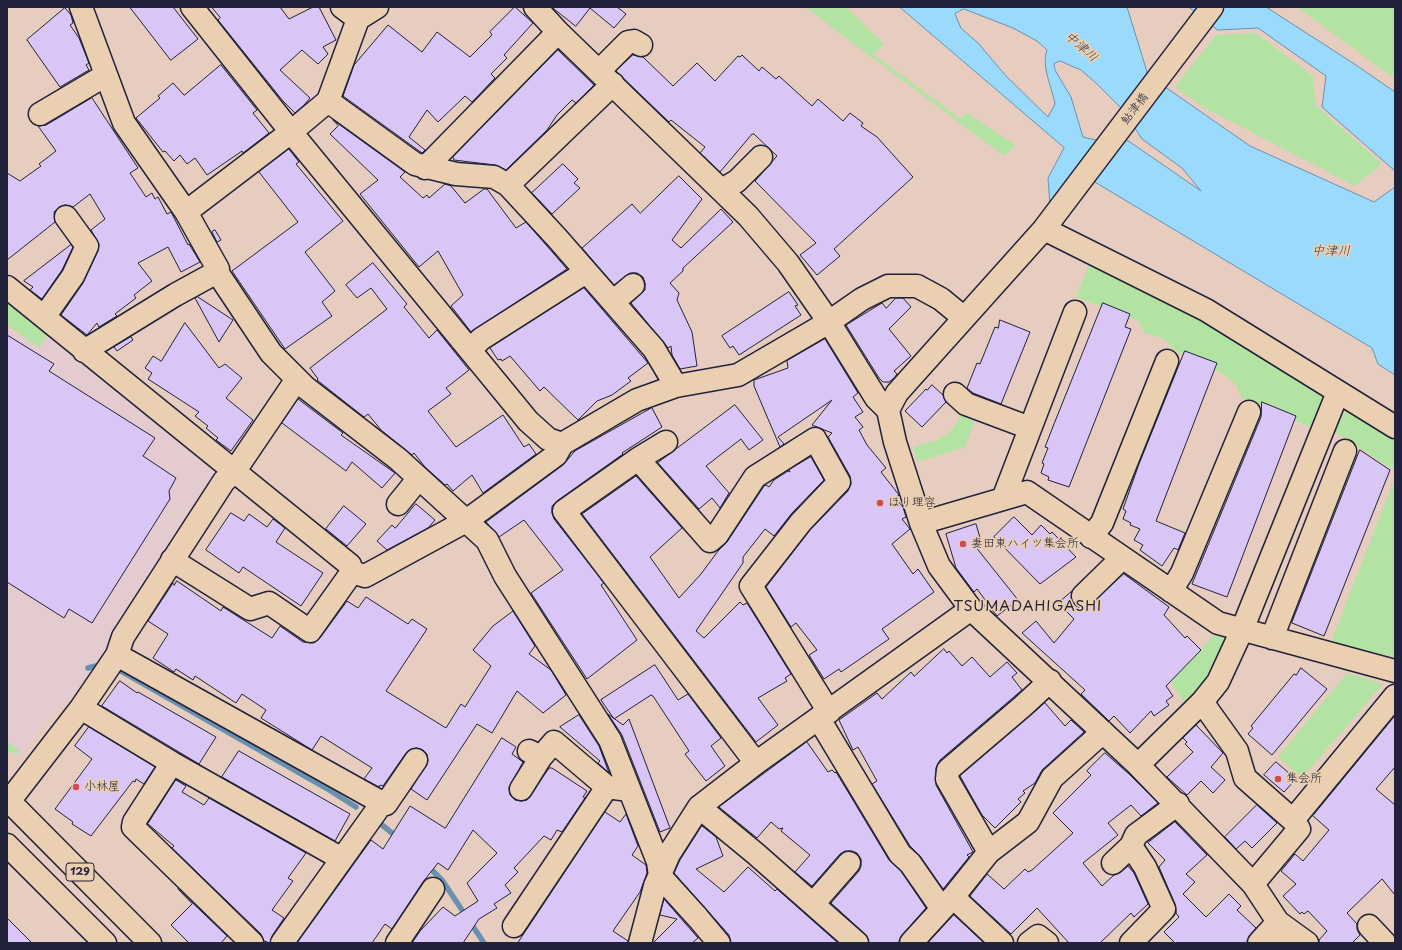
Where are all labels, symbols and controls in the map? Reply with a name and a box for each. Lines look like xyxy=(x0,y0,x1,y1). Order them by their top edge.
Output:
water label: 中津川 xyxy=(1061,28,1101,66)
street label: 鮎津橋 xyxy=(1118,90,1152,128)
water label: 中津川 xyxy=(1312,243,1350,259)
place label: ほり理容 xyxy=(888,496,936,510)
marker: ほり理容 xyxy=(875,498,885,508)
place label: 妻田東ハイツ集会所 xyxy=(971,537,1079,551)
marker: 妻田東ハイツ集会所 xyxy=(958,539,968,549)
district label: TSUMADAHIGASHI xyxy=(954,599,1102,615)
place label: 集会所 xyxy=(1286,772,1322,786)
marker: 集会所 xyxy=(1273,774,1283,784)
place label: 小林屋 xyxy=(84,780,120,794)
marker: 小林屋 xyxy=(71,782,81,792)
road number: 129 xyxy=(66,863,94,881)

